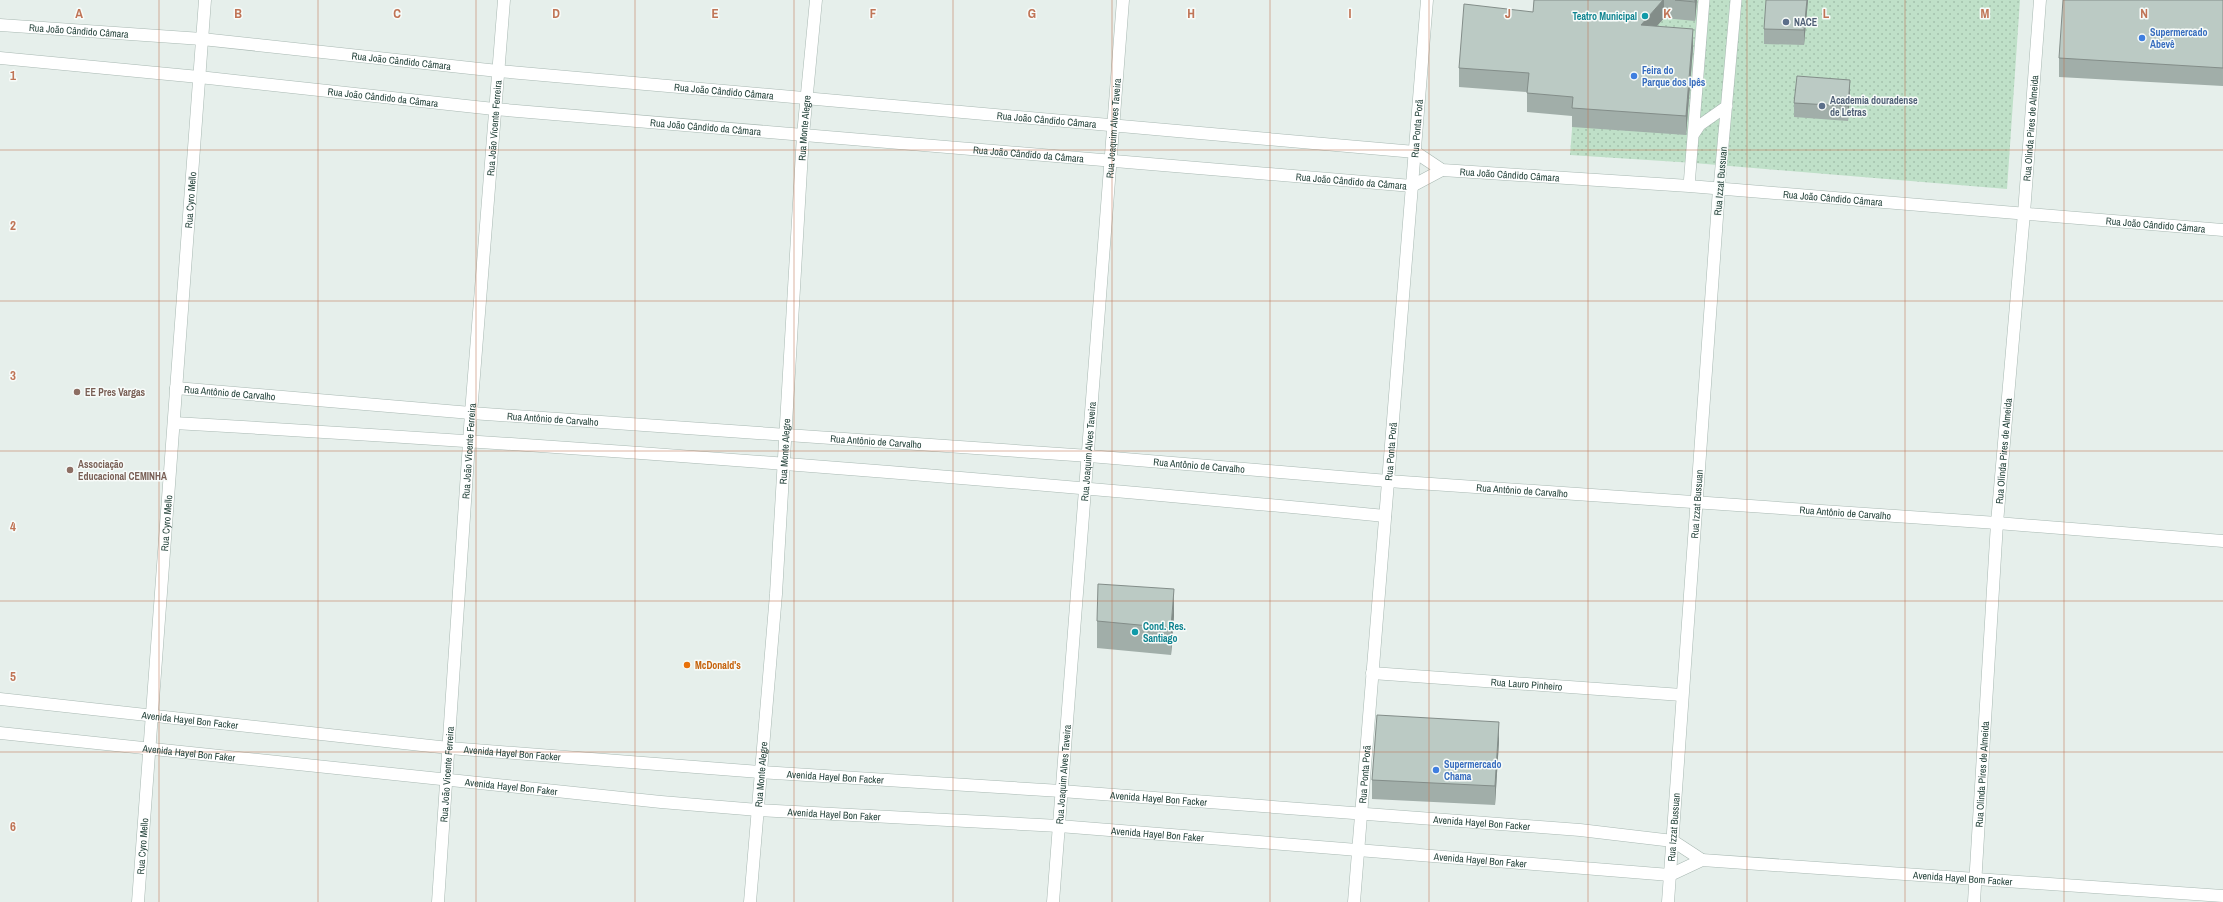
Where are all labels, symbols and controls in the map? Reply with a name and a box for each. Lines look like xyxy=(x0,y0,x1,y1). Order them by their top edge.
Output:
text: A xyxy=(75,5,83,22)
text: B xyxy=(234,5,242,22)
text: C xyxy=(393,5,401,22)
text: D xyxy=(552,5,560,22)
text: E xyxy=(711,5,719,22)
text: F xyxy=(870,5,877,22)
text: G xyxy=(1028,5,1036,22)
text: H xyxy=(1187,5,1195,22)
text: I xyxy=(1349,5,1352,22)
text: J xyxy=(1505,5,1511,22)
text: K xyxy=(1663,5,1671,22)
text: L xyxy=(1823,5,1830,22)
text: M xyxy=(1981,5,1990,22)
text: N xyxy=(2140,5,2148,22)
place label: Teatro Municipal xyxy=(1572,10,1637,23)
marker: Teatro Municipal xyxy=(1640,11,1650,21)
place label: NACE xyxy=(1794,16,1818,29)
marker: NACE xyxy=(1781,17,1791,27)
street label: Rua João Cândido Câmara xyxy=(29,21,129,41)
place label: Supermercado Abevê xyxy=(2150,26,2207,51)
marker: Supermercado Abevê xyxy=(2137,33,2147,43)
street label: Rua João Cândido Câmara xyxy=(351,49,452,73)
place label: Feira do Parque dos Ipês xyxy=(1642,64,1706,89)
text: 1 xyxy=(10,67,16,84)
marker: Feira do Parque dos Ipês xyxy=(1629,71,1639,81)
street label: Rua Olinda Pires de Almeida xyxy=(2020,74,2041,182)
street label: Rua Joaquim Alves Taveira xyxy=(1103,78,1124,179)
street label: Rua João Vicente Ferreira xyxy=(484,79,505,177)
street label: Rua João Cândido Câmara xyxy=(674,81,775,102)
street label: Rua João Cândido da Câmara xyxy=(327,85,439,110)
street label: Rua Monte Alegre xyxy=(795,94,814,161)
place label: Academia douradense de Letras xyxy=(1830,94,1918,119)
street label: Rua Ponta Porã xyxy=(1408,99,1426,158)
marker: Academia douradense de Letras xyxy=(1817,101,1827,111)
street label: Rua João Cândido Câmara xyxy=(996,109,1097,131)
street label: Rua João Cândido da Câmara xyxy=(650,116,762,138)
street label: Rua João Cândido da Câmara xyxy=(972,143,1085,165)
street label: Rua Izzat Bussuan xyxy=(1711,146,1730,216)
street label: Rua João Cândido Câmara xyxy=(1459,165,1560,185)
street label: Rua João Cândido da Câmara xyxy=(1295,170,1408,193)
street label: Rua Cyro Mello xyxy=(182,171,199,229)
street label: Rua João Cândido Câmara xyxy=(1782,188,1883,209)
street label: Rua João Cândido Câmara xyxy=(2105,214,2206,236)
text: 2 xyxy=(10,217,16,234)
text: 3 xyxy=(10,367,16,384)
street label: Rua Antônio de Carvalho xyxy=(184,383,276,403)
place label: EE Pres Vargas xyxy=(85,386,146,399)
marker: EE Pres Vargas xyxy=(72,387,82,397)
street label: Rua Olinda Pires de Almeida xyxy=(1993,397,2015,505)
street label: Rua Joaquim Alves Taveira xyxy=(1078,401,1099,502)
street label: Rua João Vicente Ferreira xyxy=(459,402,479,499)
street label: Rua Antônio de Carvalho xyxy=(507,410,599,429)
street label: Rua Monte Alegre xyxy=(776,418,793,485)
street label: Rua Ponta Porã xyxy=(1382,421,1400,481)
street label: Rua Antônio de Carvalho xyxy=(830,432,923,451)
street label: Rua Antônio de Carvalho xyxy=(1153,455,1246,476)
place label: Associação Educacional CEMINHA xyxy=(78,458,167,483)
marker: Associação Educacional CEMINHA xyxy=(65,465,75,475)
street label: Rua Izzat Bussuan xyxy=(1688,469,1706,539)
street label: Rua Antônio de Carvalho xyxy=(1476,481,1569,500)
street label: Rua Cyro Mello xyxy=(158,494,175,552)
street label: Rua Antônio de Carvalho xyxy=(1799,503,1892,523)
text: 4 xyxy=(10,518,16,535)
place label: Cond. Res. Santiago xyxy=(1143,620,1186,645)
marker: Cond. Res. Santiago xyxy=(1130,627,1140,637)
place label: McDonald's xyxy=(695,659,741,672)
marker: McDonald's xyxy=(682,660,692,670)
text: 5 xyxy=(10,668,16,685)
street label: Rua Lauro Pinheiro xyxy=(1490,675,1563,694)
street label: Avenida Hayel Bon Facker xyxy=(140,708,239,732)
street label: Rua Olinda Pires de Almeida xyxy=(1973,720,1992,828)
street label: Rua Joaquim Alves Taveira xyxy=(1053,724,1074,825)
street label: Rua João Vicente Ferreira xyxy=(437,725,457,823)
street label: Rua Monte Alegre xyxy=(752,741,771,808)
street label: Avenida Hayel Bon Faker xyxy=(141,742,236,765)
street label: Avenida Hayel Bon Facker xyxy=(462,743,561,764)
street label: Rua Ponta Porã xyxy=(1356,744,1374,804)
place label: Supermercado Chama xyxy=(1444,758,1501,783)
marker: Supermercado Chama xyxy=(1431,765,1441,775)
street label: Avenida Hayel Bon Facker xyxy=(785,768,884,787)
street label: Avenida Hayel Bon Faker xyxy=(463,775,558,798)
street label: Avenida Hayel Bon Facker xyxy=(1109,789,1208,809)
street label: Rua Izzat Bussuan xyxy=(1665,792,1683,862)
street label: Avenida Hayel Bon Faker xyxy=(786,806,881,824)
street label: Avenida Hayel Bon Facker xyxy=(1432,813,1531,833)
street label: Rua Cyro Mello xyxy=(134,817,151,875)
text: 6 xyxy=(10,818,16,835)
street label: Avenida Hayel Bon Faker xyxy=(1109,824,1204,845)
street label: Avenida Hayel Bon Faker xyxy=(1432,850,1527,871)
street label: Avenida Hayel Bom Facker xyxy=(1912,869,2013,888)

